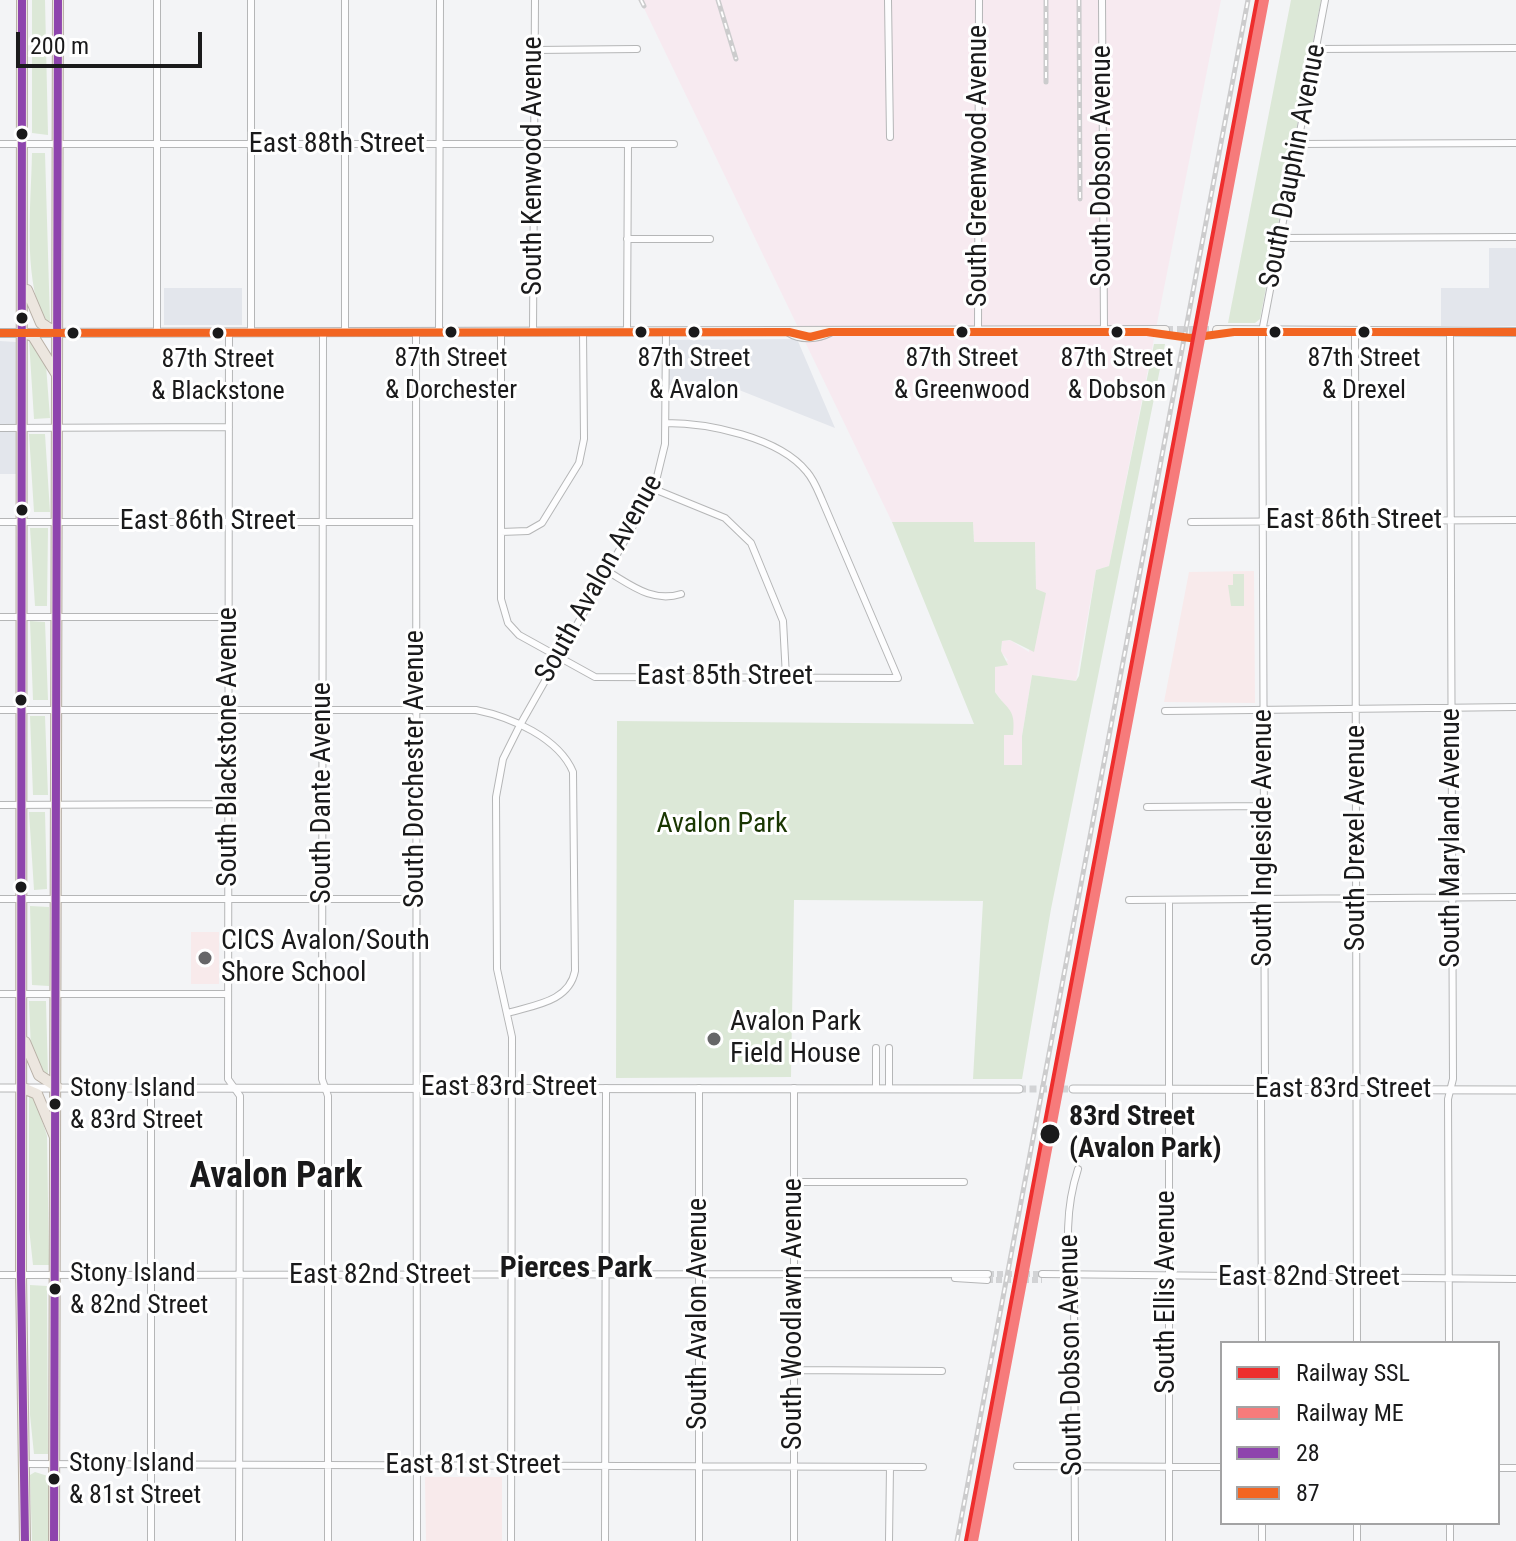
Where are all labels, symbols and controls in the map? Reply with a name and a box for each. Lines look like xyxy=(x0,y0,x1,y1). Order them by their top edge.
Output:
scale bar xyxy=(20,16,206,66)
street label: South Greenwood Avenue xyxy=(962,25,996,307)
text: 200 m xyxy=(30,32,89,60)
street label: South Kenwood Avenue xyxy=(517,36,551,296)
street label: South Dauphin Avenue xyxy=(1254,41,1334,291)
street label: South Dobson Avenue xyxy=(1086,45,1120,287)
unlabelled marker xyxy=(14,126,30,142)
street label: East 88th Street xyxy=(249,128,425,162)
unlabelled marker xyxy=(14,310,30,326)
marker: 87th Street & Dorchester xyxy=(443,324,459,340)
unlabelled marker xyxy=(633,324,649,340)
marker: 87th Street & Avalon xyxy=(686,324,702,340)
marker: 87th Street & Greenwood xyxy=(954,324,970,340)
marker: 87th Street & Dobson xyxy=(1109,324,1125,340)
unlabelled marker xyxy=(1267,324,1283,340)
marker: 87th Street & Drexel xyxy=(1356,324,1372,340)
unlabelled marker xyxy=(65,325,81,341)
marker: 87th Street & Blackstone xyxy=(210,325,226,341)
place label: 87th Street & Dorchester xyxy=(385,343,517,404)
place label: 87th Street & Avalon xyxy=(638,343,750,404)
place label: 87th Street & Greenwood xyxy=(894,343,1030,404)
place label: 87th Street & Dobson xyxy=(1061,343,1173,404)
place label: 87th Street & Drexel xyxy=(1308,343,1420,404)
place label: 87th Street & Blackstone xyxy=(151,344,285,406)
street label: South Avalon Avenue xyxy=(529,469,671,689)
unlabelled marker xyxy=(14,502,30,518)
street label: East 86th Street xyxy=(1266,504,1442,538)
street label: East 86th Street xyxy=(120,505,296,539)
street label: South Blackstone Avenue xyxy=(212,607,246,887)
street label: South Dorchester Avenue xyxy=(399,630,433,908)
street label: East 85th Street xyxy=(637,660,813,694)
street label: South Dante Avenue xyxy=(306,682,340,904)
unlabelled marker xyxy=(13,692,29,708)
street label: South Maryland Avenue xyxy=(1435,708,1469,968)
street label: South Ingleside Avenue xyxy=(1247,709,1281,967)
street label: South Drexel Avenue xyxy=(1340,725,1374,951)
park label: Avalon Park xyxy=(656,808,788,842)
unlabelled marker xyxy=(13,879,29,895)
place label: CICS Avalon/South Shore School xyxy=(221,925,430,991)
marker: CICS Avalon/South Shore School xyxy=(196,949,214,967)
place label: Avalon Park Field House xyxy=(730,1006,861,1072)
marker: Avalon Park Field House xyxy=(705,1030,723,1048)
street label: East 83rd Street xyxy=(421,1071,597,1105)
place label: Stony Island & 83rd Street xyxy=(70,1073,203,1134)
street label: East 83rd Street xyxy=(1255,1073,1431,1107)
marker: Stony Island & 83rd Street xyxy=(47,1096,63,1112)
place label: 83rd Street (Avalon Park) xyxy=(1069,1101,1222,1167)
marker: 83rd Street (Avalon Park) xyxy=(1038,1122,1062,1146)
district label: Avalon Park xyxy=(190,1156,362,1200)
street label: South Woodlawn Avenue xyxy=(777,1178,811,1450)
street label: South Ellis Avenue xyxy=(1150,1190,1184,1394)
street label: South Avalon Avenue xyxy=(682,1198,716,1430)
street label: South Dobson Avenue xyxy=(1053,1234,1091,1476)
district label: Pierces Park xyxy=(500,1251,652,1287)
place label: Stony Island & 82nd Street xyxy=(70,1258,208,1320)
street label: East 82nd Street xyxy=(289,1259,471,1293)
street label: East 82nd Street xyxy=(1218,1261,1400,1295)
marker: Stony Island & 82nd Street xyxy=(47,1281,63,1297)
legend xyxy=(1220,1341,1500,1525)
text: Railway SSL xyxy=(1296,1359,1410,1387)
text: Railway ME xyxy=(1296,1399,1404,1427)
text: 28 xyxy=(1296,1439,1320,1467)
place label: Stony Island & 81st Street xyxy=(69,1448,201,1510)
street label: East 81st Street xyxy=(385,1449,561,1483)
marker: Stony Island & 81st Street xyxy=(46,1471,62,1487)
text: 87 xyxy=(1296,1479,1320,1507)

